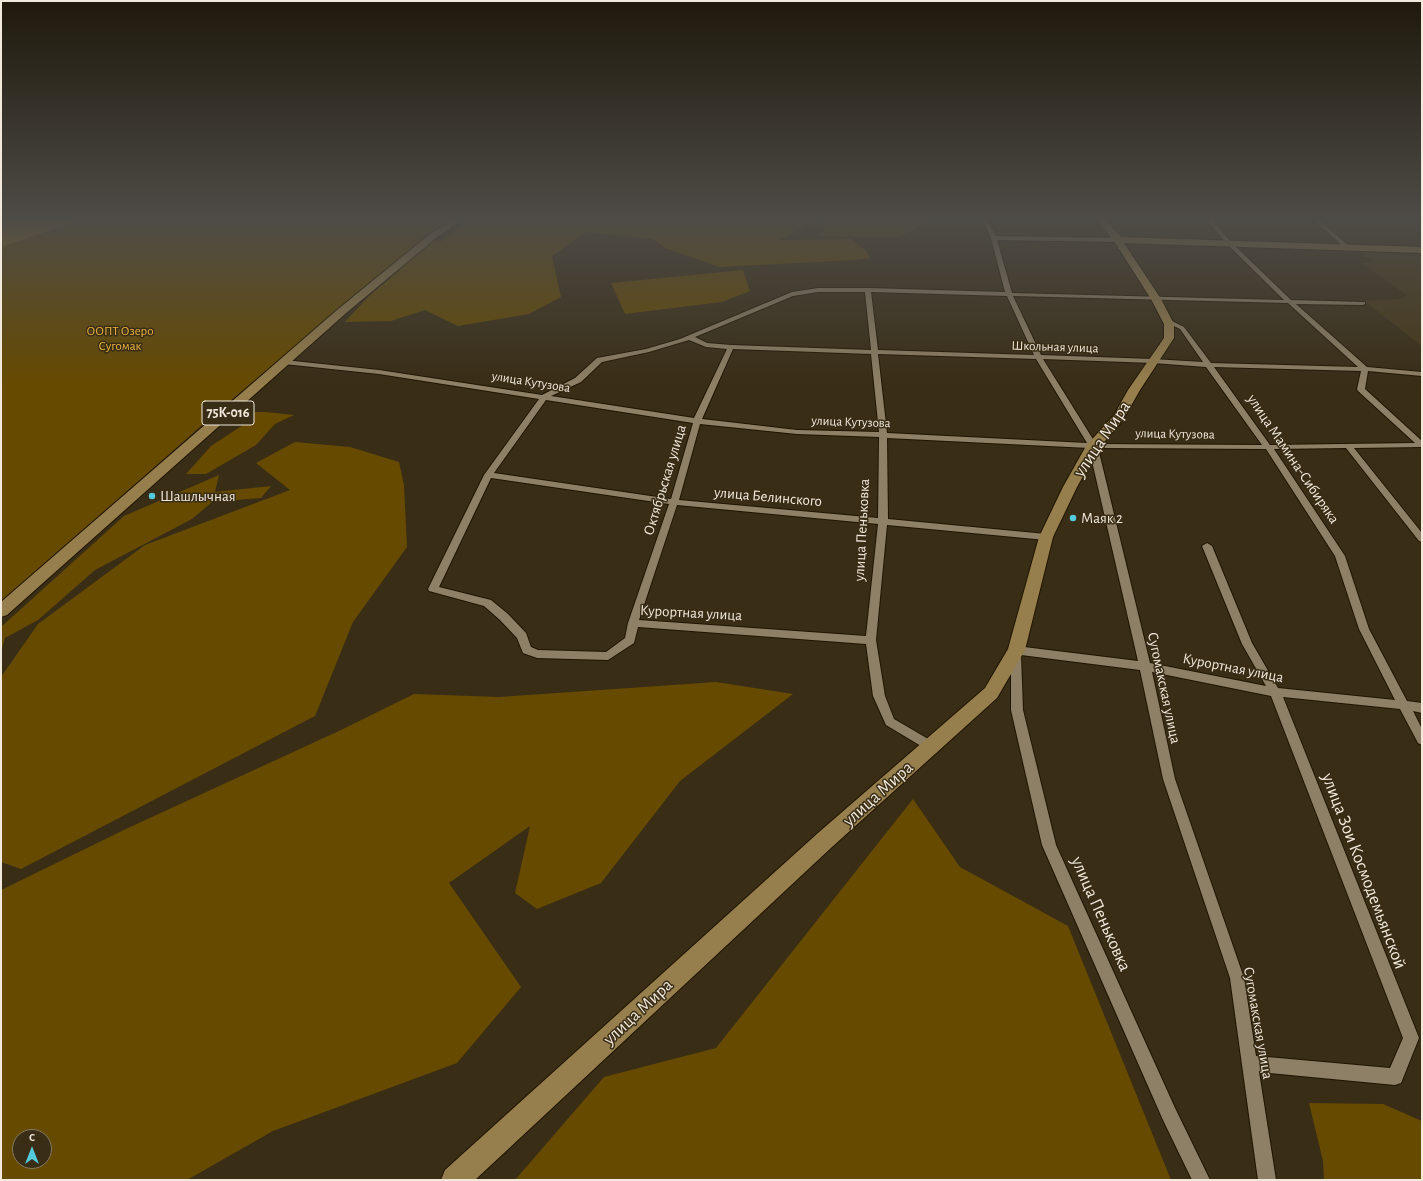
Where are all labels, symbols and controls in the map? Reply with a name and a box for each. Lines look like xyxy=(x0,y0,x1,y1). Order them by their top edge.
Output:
park label: ООПТ Озеро Сугомак xyxy=(86,323,154,354)
street label: Школьная улица xyxy=(1011,338,1099,356)
street label: улица Кутузова xyxy=(491,368,571,396)
street label: улица Мамина-Сибиряка xyxy=(1243,391,1343,527)
street label: улица Мира xyxy=(1069,397,1135,481)
road number: 75К-016 xyxy=(202,401,254,425)
street label: улица Кутузова xyxy=(811,413,891,431)
street label: Октябрьская улица xyxy=(640,422,690,538)
street label: улица Кутузова xyxy=(1135,426,1215,442)
street label: улица Пеньковка xyxy=(850,478,874,582)
street label: улица Белинского xyxy=(713,483,823,511)
place label: Шашлычная xyxy=(160,487,236,505)
marker: Шашлычная xyxy=(147,491,157,501)
place label: Маяк 2 xyxy=(1081,509,1123,527)
marker: Маяк 2 xyxy=(1068,513,1078,523)
street label: Курортная улица xyxy=(639,601,743,625)
street label: Сугомакская улица xyxy=(1143,631,1185,745)
street label: Курортная улица xyxy=(1181,649,1285,687)
street label: улица Мира xyxy=(838,757,918,831)
street label: улица Зои Космодемьянской xyxy=(1317,770,1411,972)
street label: улица Пеньковка xyxy=(1066,853,1136,975)
street label: Сугомакская улица xyxy=(1239,965,1277,1081)
street label: улица Мира xyxy=(599,974,677,1050)
north arrow xyxy=(12,1129,52,1169)
text: С xyxy=(29,1132,35,1143)

